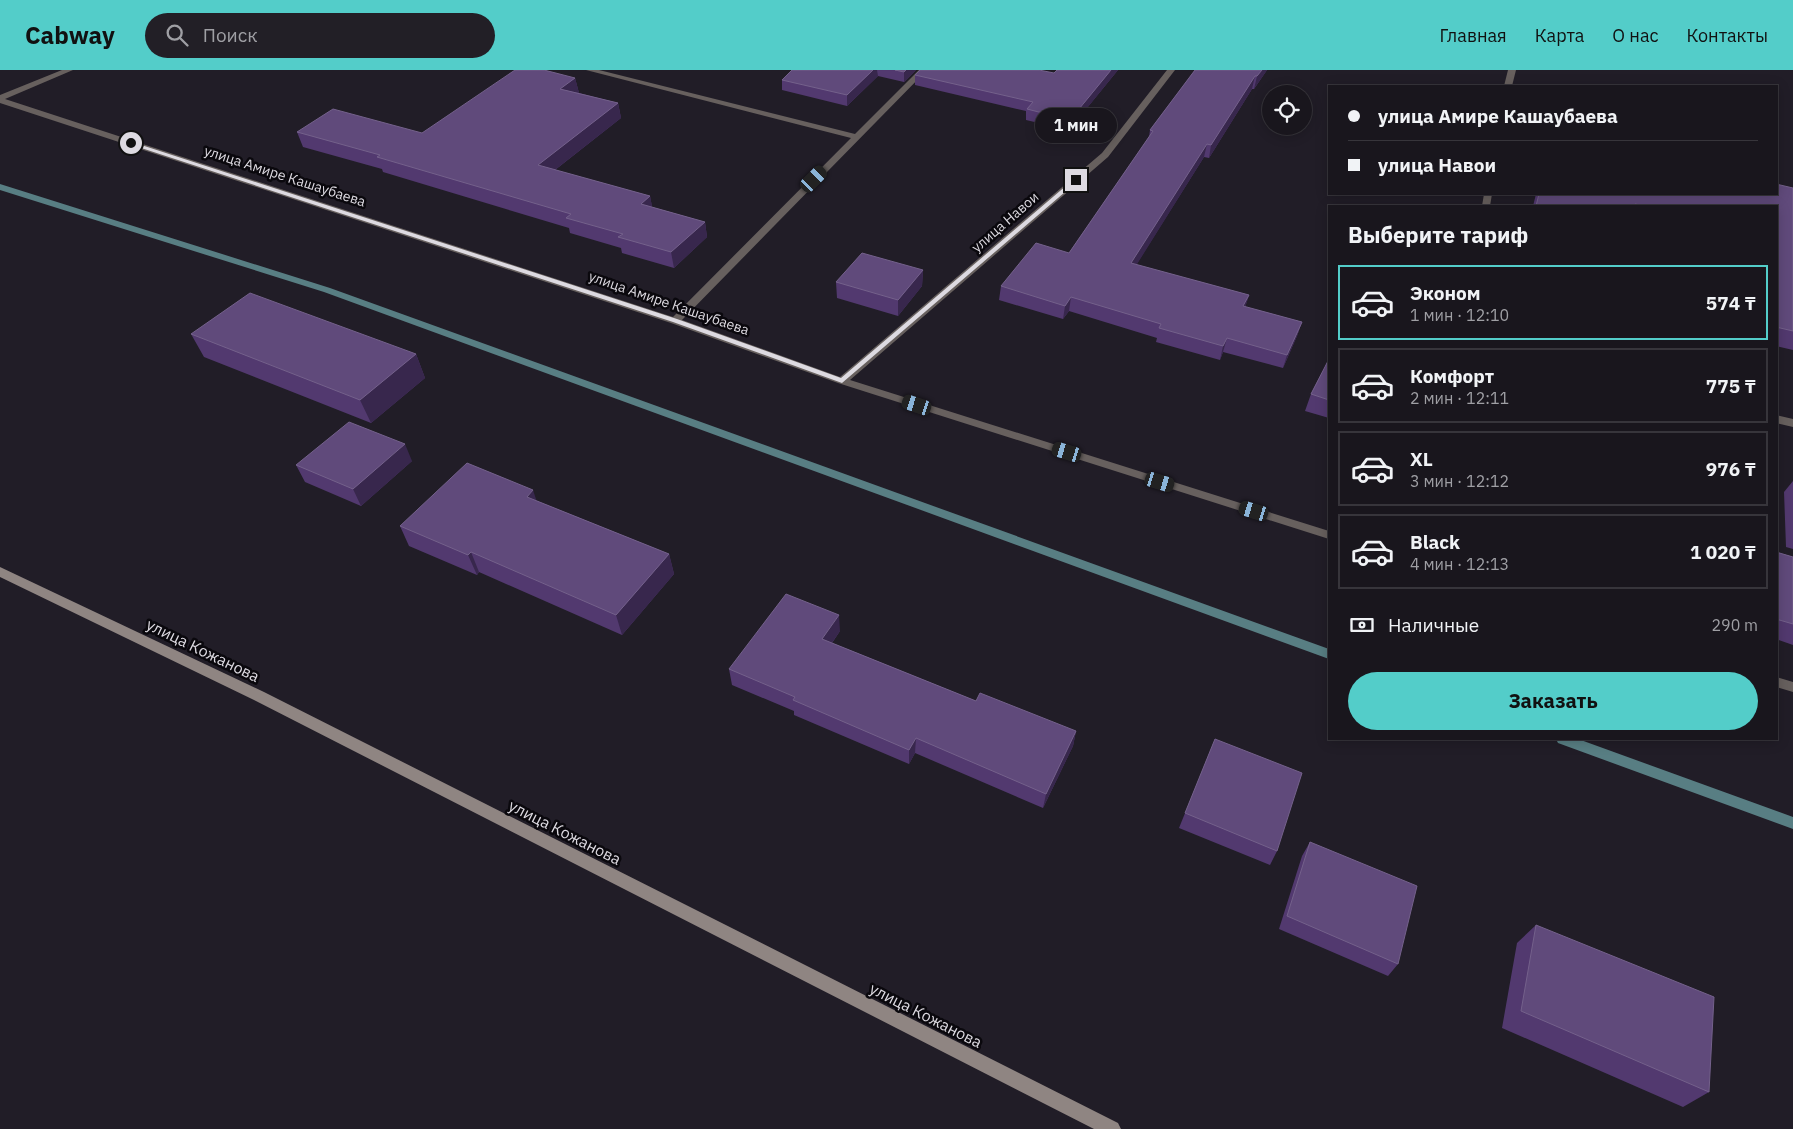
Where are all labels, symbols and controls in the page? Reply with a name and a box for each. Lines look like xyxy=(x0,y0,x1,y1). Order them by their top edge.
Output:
search box xyxy=(145,13,495,58)
text: Cabway xyxy=(25,19,115,51)
icon: search xyxy=(163,21,191,49)
text: Поиск xyxy=(203,23,258,47)
text: Главная xyxy=(1439,24,1507,47)
text: Карта xyxy=(1535,24,1584,47)
text: О нас xyxy=(1612,24,1659,47)
text: Контакты xyxy=(1687,24,1768,47)
map controls xyxy=(1262,85,1312,135)
button: locate xyxy=(1262,85,1312,135)
text: улица Амире Кашаубаева xyxy=(1378,104,1618,128)
callout: 1 мин xyxy=(1035,108,1117,142)
text: 1 мин xyxy=(1054,115,1098,135)
route start xyxy=(120,132,142,154)
street label: улица Амире Кашаубаева xyxy=(202,141,368,211)
text: улица Навои xyxy=(1378,153,1496,177)
car xyxy=(798,163,829,195)
route end xyxy=(1065,169,1087,191)
street label: улица Навои xyxy=(968,188,1042,256)
text: Выберите тариф xyxy=(1348,220,1528,249)
street label: улица Амире Кашаубаева xyxy=(586,267,752,339)
icon: car xyxy=(1350,280,1395,325)
text: Эконом xyxy=(1410,281,1481,305)
text: 574 ₸ xyxy=(1706,291,1756,315)
text: 1 мин · 12:10 xyxy=(1410,305,1509,325)
icon: car xyxy=(1350,363,1395,408)
text: Комфорт xyxy=(1410,364,1494,388)
text: 775 ₸ xyxy=(1706,374,1756,398)
text: 2 мин · 12:11 xyxy=(1410,388,1509,408)
car xyxy=(900,393,933,417)
car xyxy=(1050,440,1083,464)
icon: car xyxy=(1350,446,1395,491)
text: XL xyxy=(1410,447,1433,471)
text: 976 ₸ xyxy=(1706,457,1756,481)
car xyxy=(1143,470,1176,494)
text: 3 мин · 12:12 xyxy=(1410,471,1509,491)
car xyxy=(1237,499,1270,523)
icon: car xyxy=(1350,529,1395,574)
text: Black xyxy=(1410,530,1460,554)
text: 1 020 ₸ xyxy=(1690,540,1756,564)
text: 4 мин · 12:13 xyxy=(1410,554,1509,574)
icon: cash xyxy=(1348,611,1376,639)
text: Наличные xyxy=(1388,613,1479,637)
street label: улица Кожанова xyxy=(143,614,263,686)
text: 290 m xyxy=(1711,615,1758,635)
button: Заказать xyxy=(1348,672,1758,730)
street label: улица Кожанова xyxy=(505,795,625,869)
street label: улица Кожанова xyxy=(866,978,986,1052)

